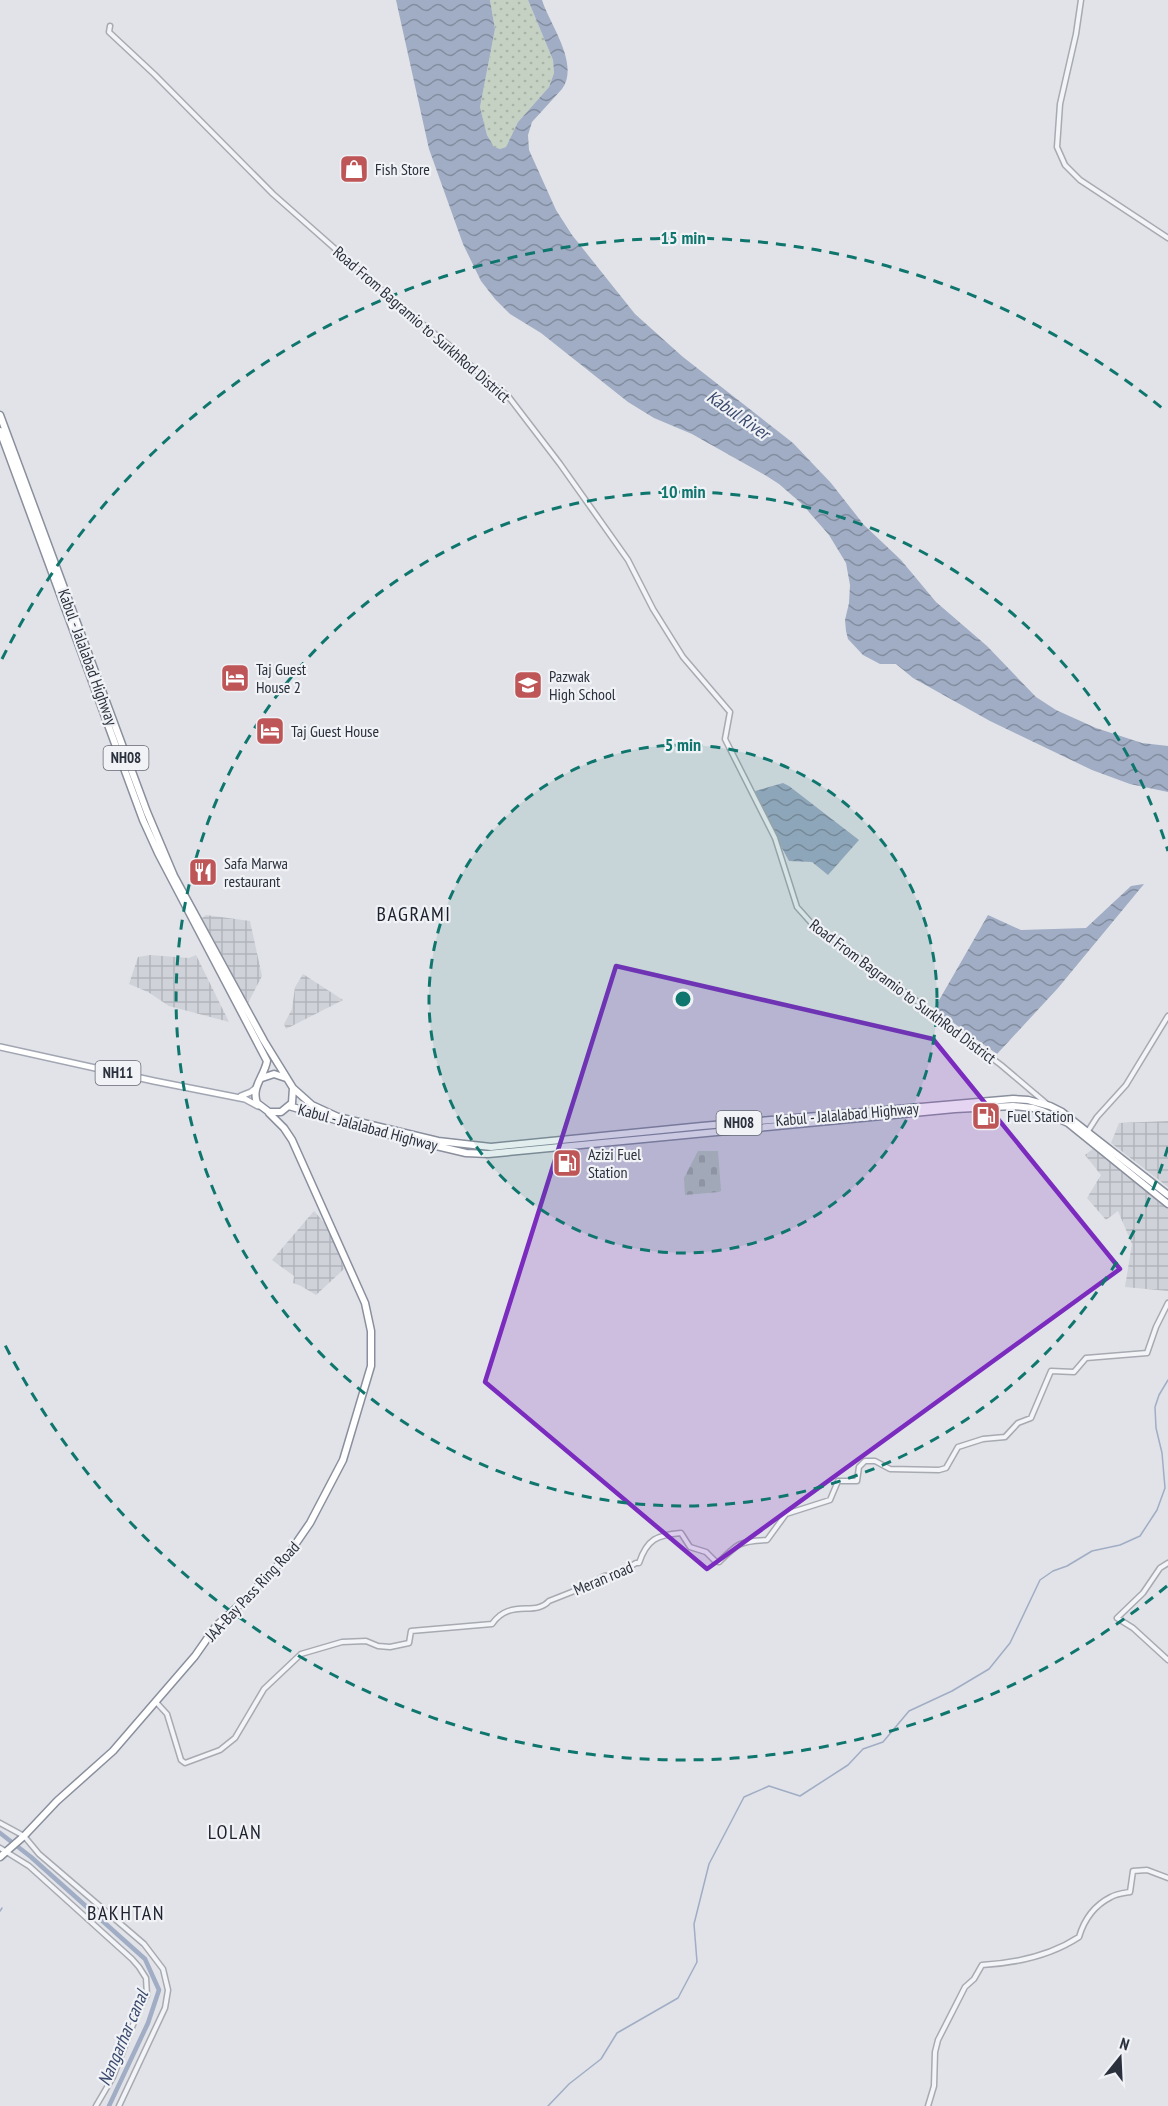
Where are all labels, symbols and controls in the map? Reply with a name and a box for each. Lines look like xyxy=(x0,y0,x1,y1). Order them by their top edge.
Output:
shop icon: Fish Store xyxy=(338,153,370,185)
place label: Fish Store xyxy=(375,159,430,179)
text: 15 min xyxy=(661,226,705,249)
street label: Road From Bagramio to SurkhRod District xyxy=(329,242,515,407)
water label: Kabul River xyxy=(703,385,777,446)
text: 10 min xyxy=(661,480,705,503)
street label: Kabul - Jalalabad Highway xyxy=(54,586,122,728)
place label: Taj Guest House 2 xyxy=(256,659,307,697)
hotel icon: Taj Guest House 2 xyxy=(219,662,251,694)
place label: Pazwak High School xyxy=(549,666,616,704)
school or university icon: Pazwak High School xyxy=(512,669,544,701)
hotel icon: Taj Guest House xyxy=(254,715,286,747)
place label: Taj Guest House xyxy=(291,721,379,741)
text: 5 min xyxy=(665,733,701,756)
road number: NH08 xyxy=(104,746,148,770)
place label: Safa Marwa restaurant xyxy=(224,853,288,891)
restaurant icon: Safa Marwa restaurant xyxy=(187,856,219,888)
district label: BAGRAMI xyxy=(377,901,451,927)
street label: Road From Bagramio to SurkhRod District xyxy=(806,914,1001,1068)
centre of rings xyxy=(673,989,693,1009)
road number: NH11 xyxy=(96,1061,140,1085)
street label: Kabul - Jalalabad Highway xyxy=(774,1098,920,1130)
street label: Kabul - Jalalabad Highway xyxy=(296,1099,440,1155)
fuel station icon: Fuel Station xyxy=(970,1100,1002,1132)
place label: Fuel Station xyxy=(1007,1106,1074,1126)
road number: NH08 xyxy=(716,1111,762,1135)
place label: Azizi Fuel Station xyxy=(588,1144,641,1182)
fuel station icon: Azizi Fuel Station xyxy=(551,1147,583,1179)
street label: JAA-Bay Pass Ring Road xyxy=(200,1537,303,1646)
street label: Meran road xyxy=(570,1557,636,1599)
district label: LOLAN xyxy=(208,1819,262,1845)
district label: BAKHTAN xyxy=(87,1900,165,1926)
water label: Nangarhar canal xyxy=(92,1985,154,2089)
north arrow xyxy=(1090,2028,1150,2088)
text: N xyxy=(1117,2033,1132,2055)

